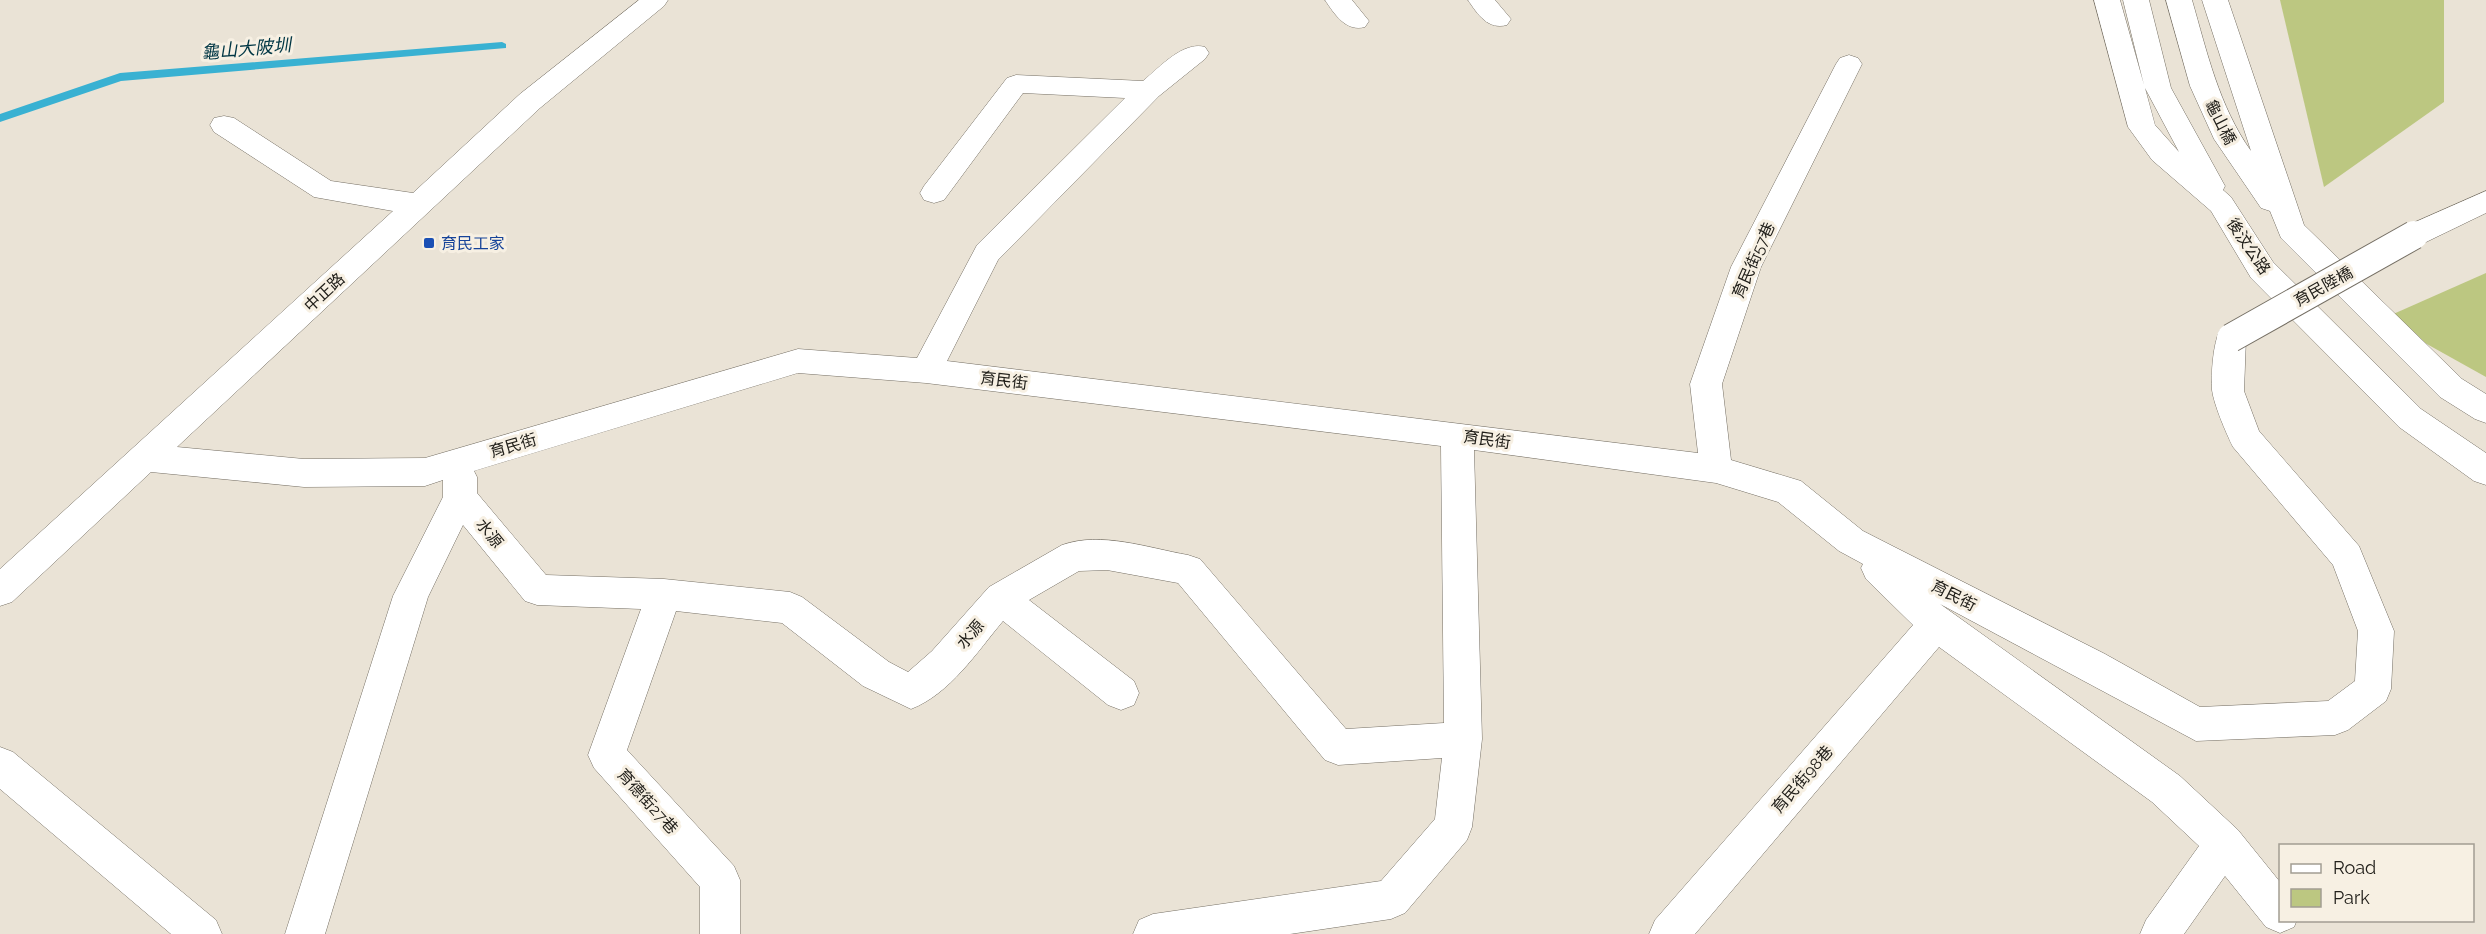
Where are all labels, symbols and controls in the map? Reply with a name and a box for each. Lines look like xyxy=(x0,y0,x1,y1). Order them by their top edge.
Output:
water label: 龜山大陂圳 xyxy=(200,34,295,63)
street label: 龜山橋 xyxy=(2201,97,2240,148)
street label: 後汶公路 xyxy=(2223,214,2274,278)
street label: 育民街57巷 xyxy=(1728,219,1779,301)
place label: 育民工家 xyxy=(441,234,505,253)
marker: 育民工家 xyxy=(422,236,436,250)
street label: 育民陸橋 xyxy=(2291,263,2356,310)
street label: 中正路 xyxy=(300,269,348,316)
street label: 育民街 xyxy=(979,368,1029,393)
street label: 育民街 xyxy=(1462,427,1512,452)
street label: 育民街 xyxy=(487,430,539,461)
street label: 水源 xyxy=(472,515,507,552)
street label: 育民街 xyxy=(1928,576,1979,615)
street label: 水源 xyxy=(953,616,988,653)
street label: 育民街98巷 xyxy=(1768,742,1837,817)
street label: 育德街27巷 xyxy=(614,765,682,838)
legend xyxy=(2279,844,2474,922)
text: Road xyxy=(2333,857,2376,878)
text: Park xyxy=(2333,887,2370,908)

